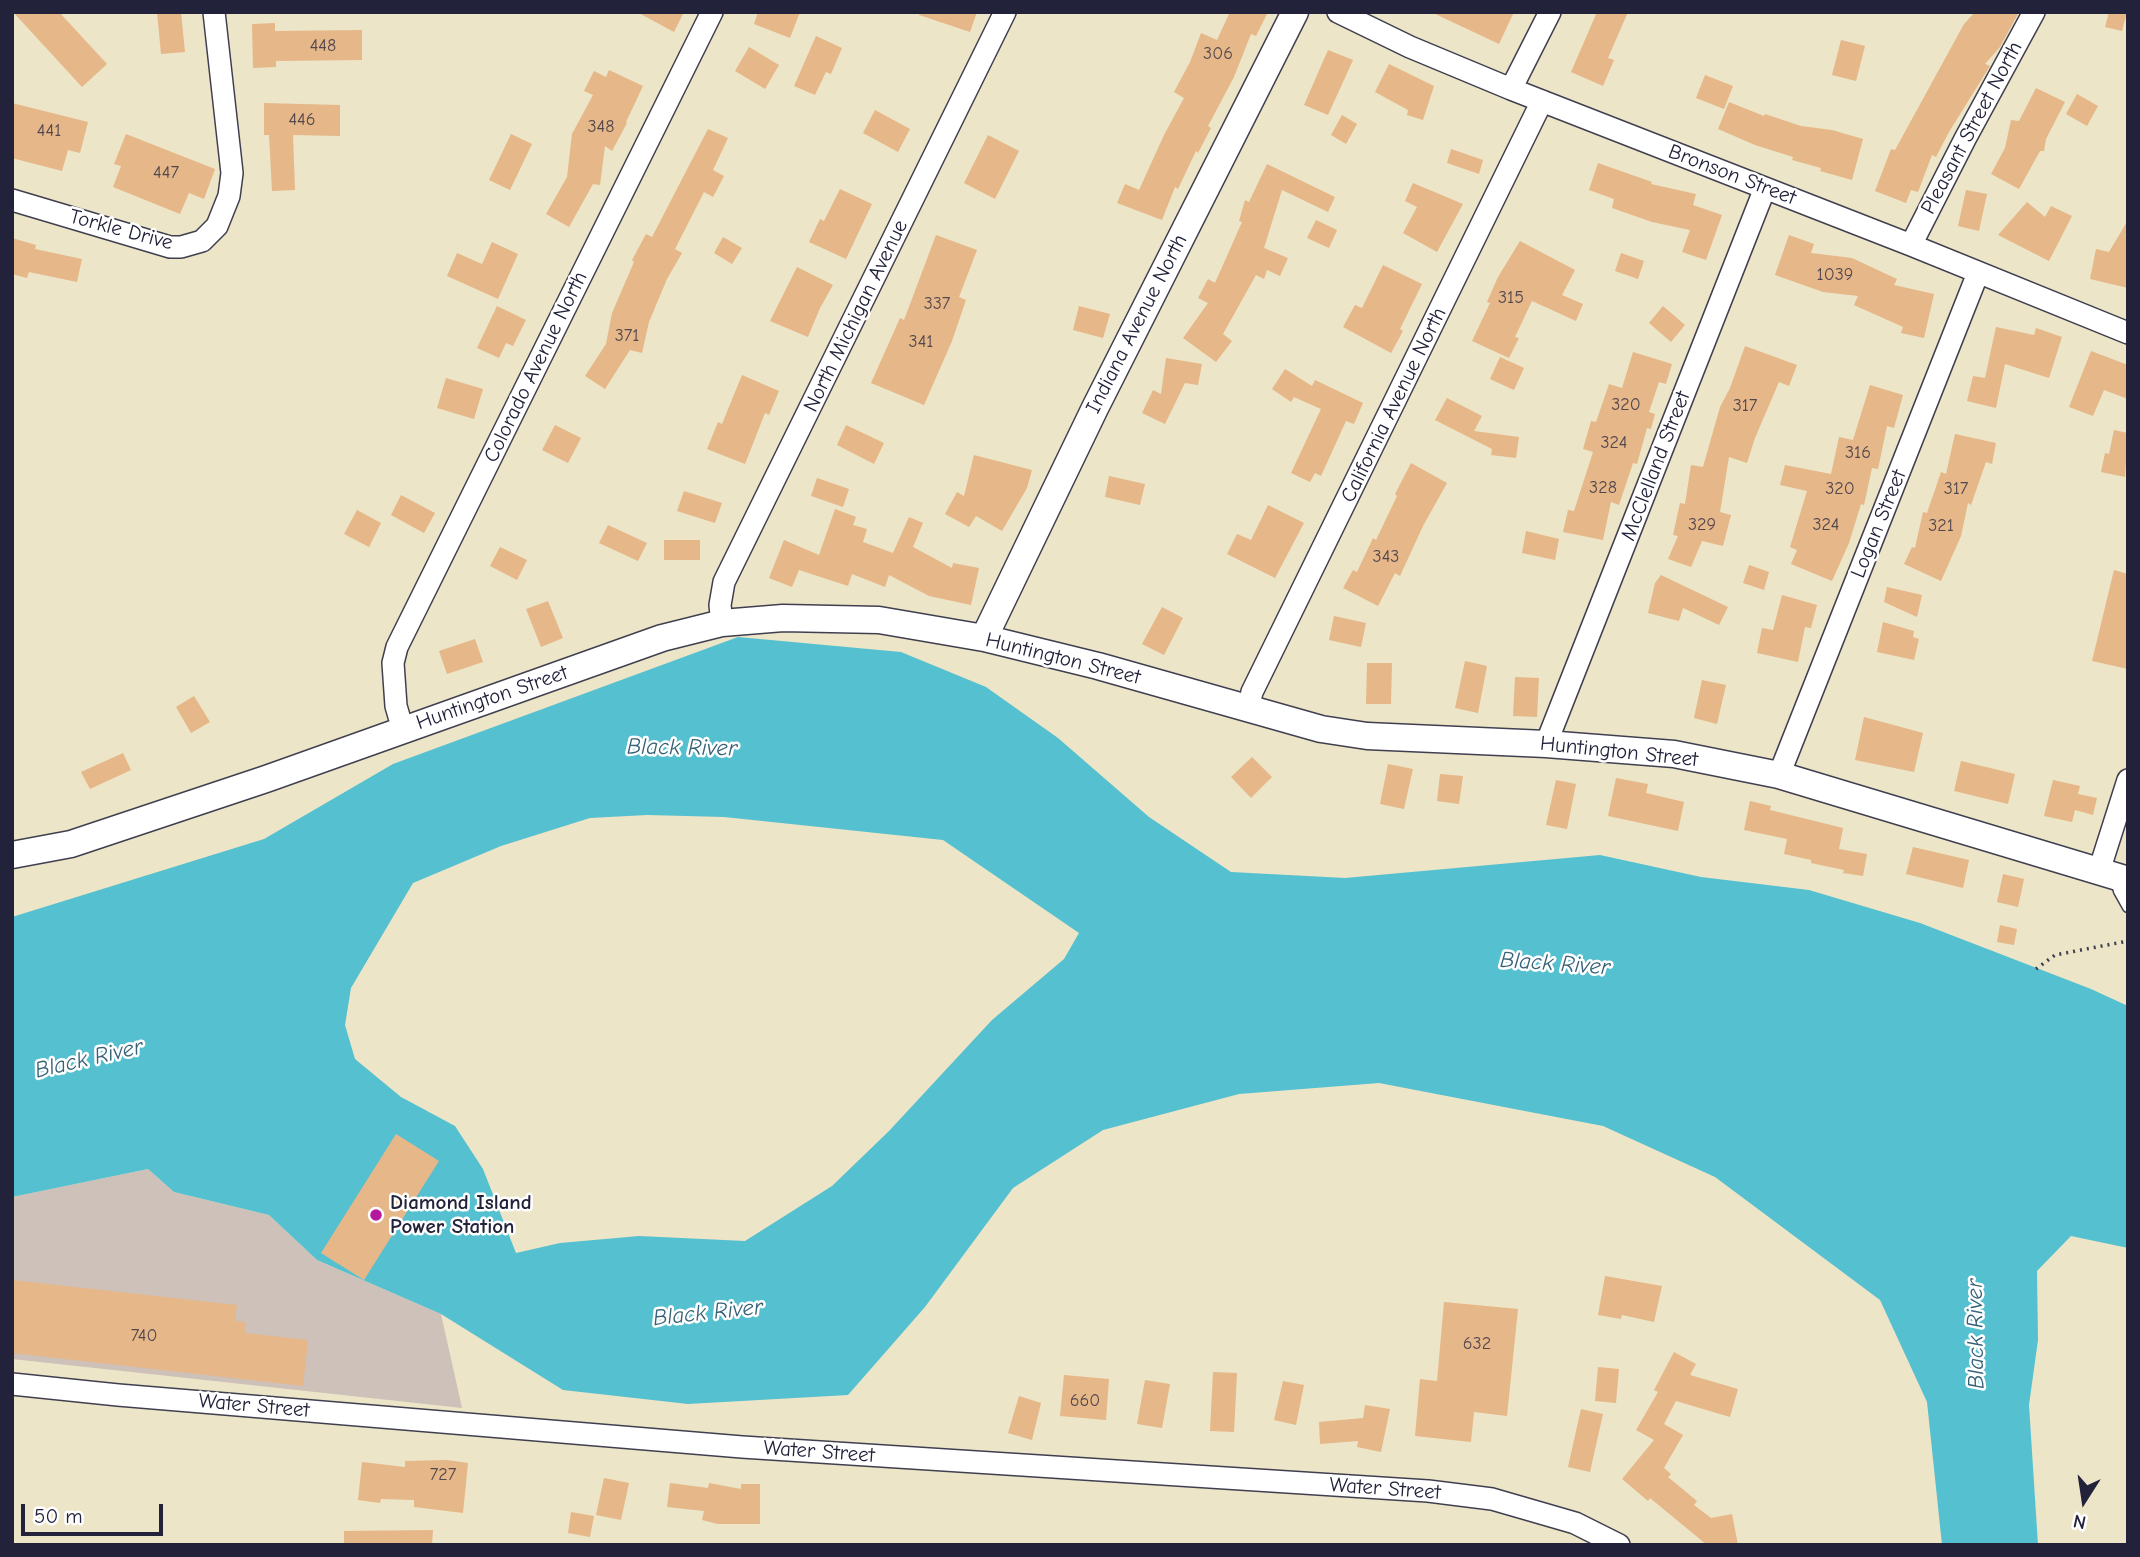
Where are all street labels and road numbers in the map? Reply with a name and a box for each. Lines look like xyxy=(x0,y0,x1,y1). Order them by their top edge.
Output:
street label: Pleasant Street North xyxy=(1916,37,2028,219)
street label: Bronson Street xyxy=(1665,139,1799,211)
street label: Torkle Drive xyxy=(67,204,175,256)
street label: North Michigan Avenue xyxy=(799,216,913,416)
street label: Indiana Avenue North xyxy=(1081,230,1193,418)
street label: Colorado Avenue North xyxy=(479,267,593,467)
street label: California Avenue North xyxy=(1336,303,1452,507)
street label: McClelland Street xyxy=(1616,388,1696,544)
street label: Logan Street xyxy=(1846,466,1912,582)
street label: Huntington Street xyxy=(983,628,1143,690)
street label: Huntington Street xyxy=(413,660,571,736)
street label: Huntington Street xyxy=(1539,731,1699,773)
street label: Water Street xyxy=(197,1389,311,1423)
street label: Water Street xyxy=(763,1436,875,1468)
street label: Water Street xyxy=(1329,1473,1441,1505)

